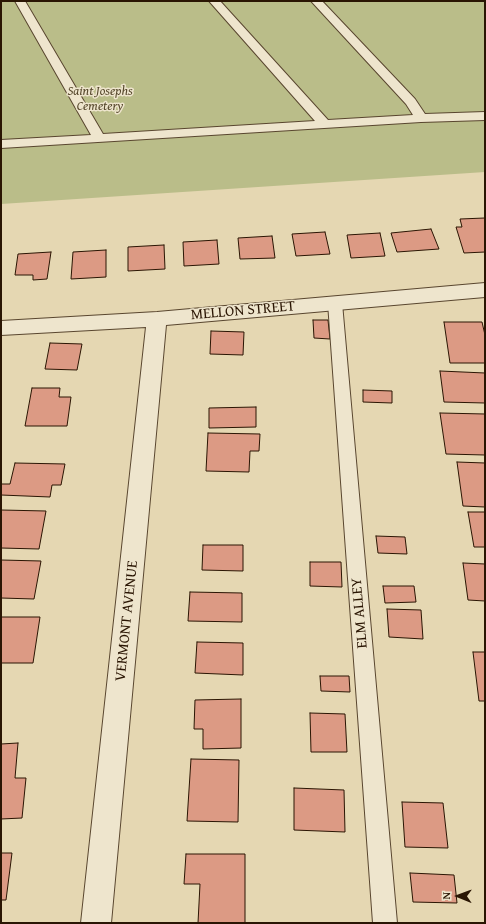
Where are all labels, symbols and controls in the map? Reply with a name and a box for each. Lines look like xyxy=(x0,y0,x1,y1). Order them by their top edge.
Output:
park label: Saint Josephs Cemetery xyxy=(67,84,133,115)
street label: MELLON STREET xyxy=(190,297,296,325)
street label: VERMONT AVENUE xyxy=(112,560,142,682)
street label: ELM ALLEY xyxy=(348,577,372,649)
north arrow xyxy=(438,876,478,916)
text: N xyxy=(438,892,454,900)

